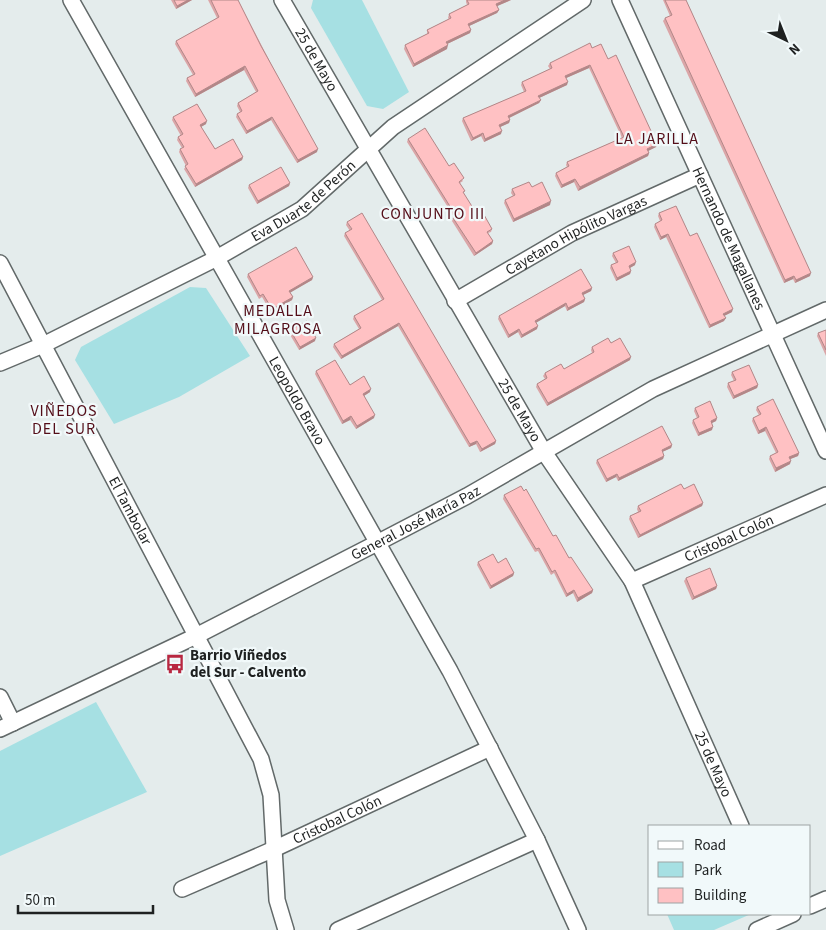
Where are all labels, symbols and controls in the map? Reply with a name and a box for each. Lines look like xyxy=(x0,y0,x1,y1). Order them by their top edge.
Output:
north arrow xyxy=(761,15,811,65)
street label: 25 de Mayo xyxy=(290,24,343,95)
text: N xyxy=(784,38,804,59)
district label: LA JARILLA xyxy=(615,128,699,150)
street label: Eva Duarte de Perón xyxy=(247,155,360,247)
street label: Hernando de Magallanes xyxy=(687,163,771,313)
street label: Cayetano Hipólito Vargas xyxy=(501,190,650,280)
district label: CONJUNTO III xyxy=(381,203,485,225)
district label: MEDALLA MILAGROSA xyxy=(234,300,322,340)
street label: Leopoldo Bravo xyxy=(264,352,331,449)
street label: 25 de Mayo xyxy=(493,374,546,446)
district label: VIÑEDOS DEL SUR xyxy=(30,400,98,440)
street label: El Tambolar xyxy=(104,473,157,549)
street label: General José María Paz xyxy=(347,480,484,565)
street label: Cristobal Colón xyxy=(681,509,777,567)
place label: Barrio Viñedos del Sur - Calvento xyxy=(190,645,306,683)
bus stop icon: Barrio Viñedos del Sur - Calvento xyxy=(164,653,186,675)
street label: 25 de Mayo xyxy=(690,728,737,800)
street label: Cristobal Colón xyxy=(289,790,385,849)
legend xyxy=(648,825,811,915)
text: Road xyxy=(694,835,726,856)
text: Park xyxy=(694,860,723,881)
scale bar xyxy=(18,882,152,914)
text: Building xyxy=(694,885,747,906)
text: 50 m xyxy=(25,890,55,911)

